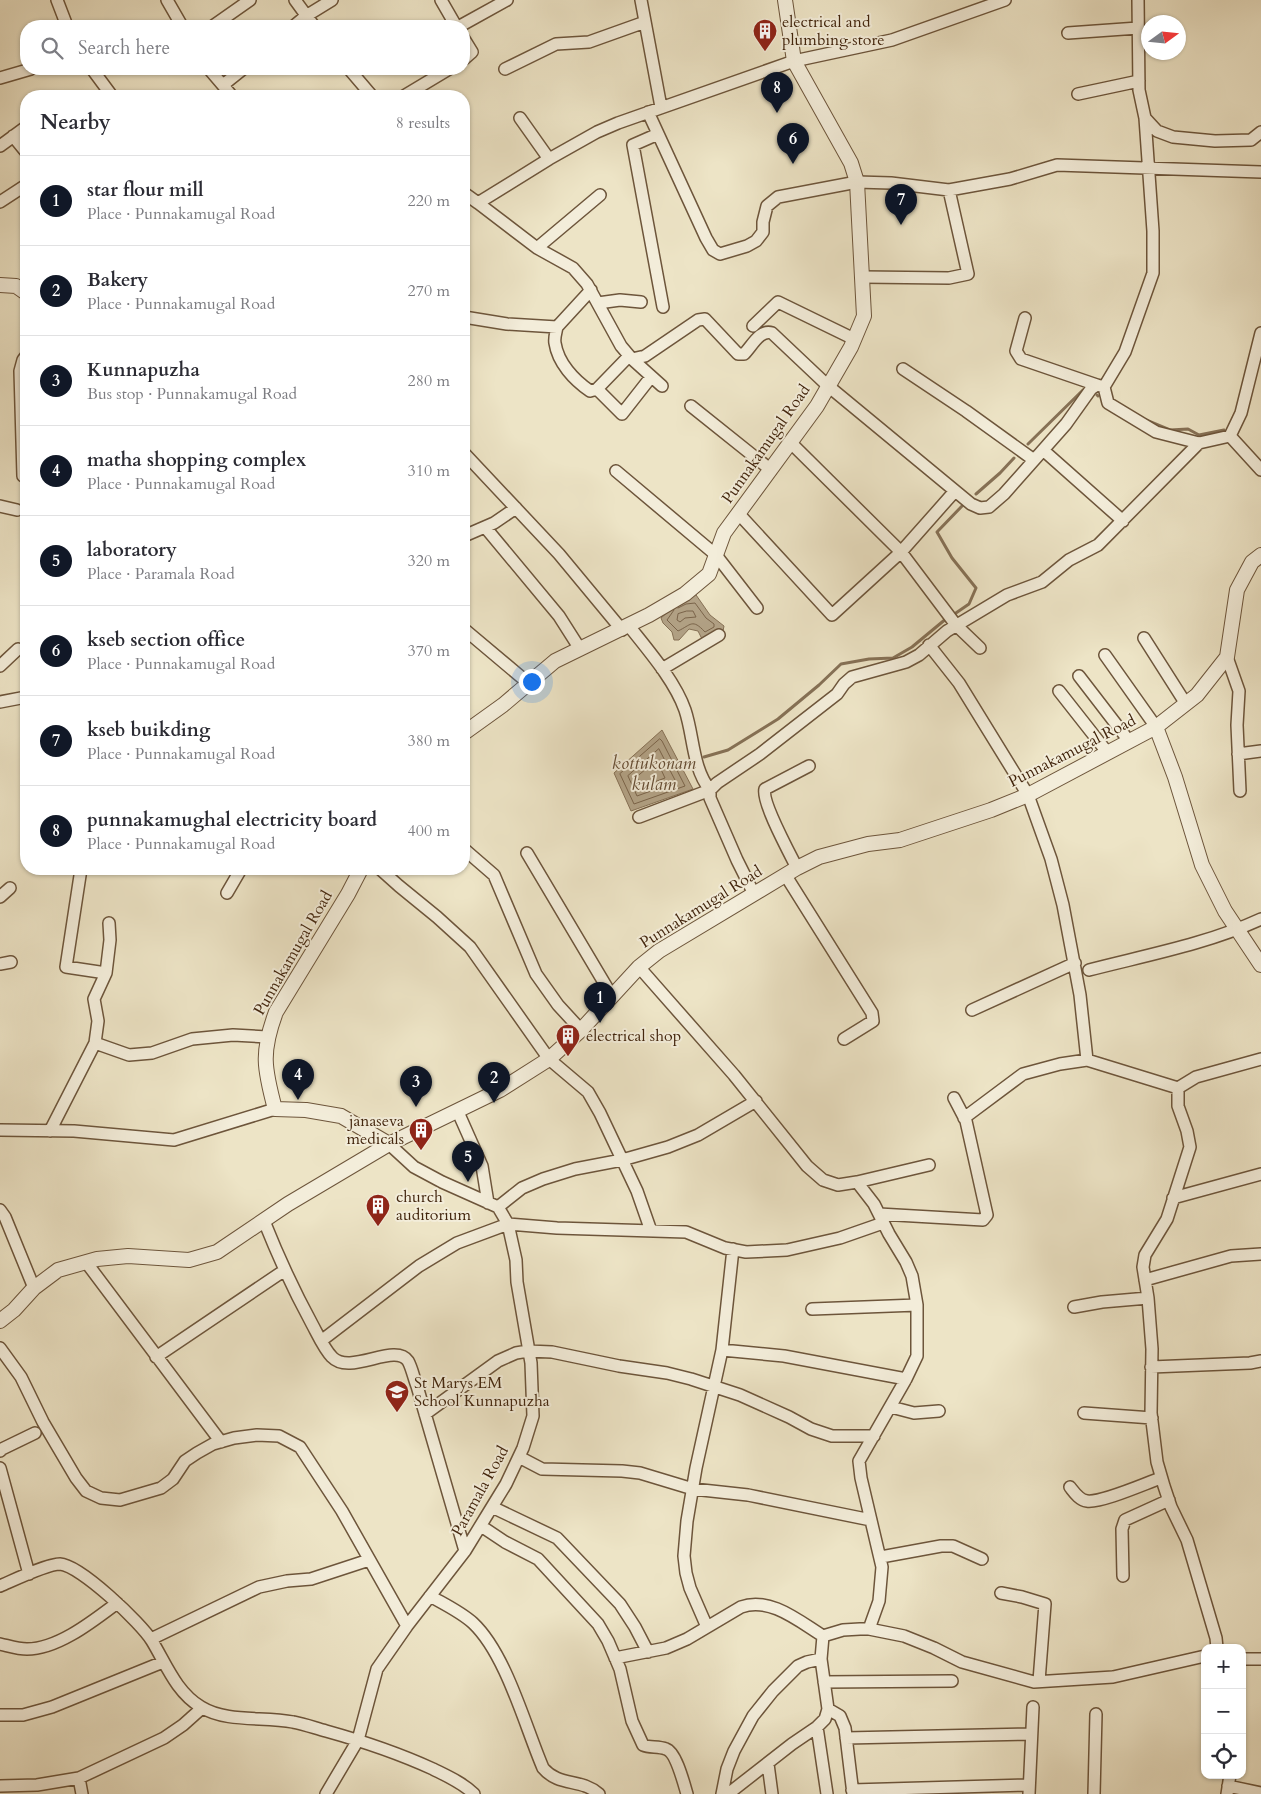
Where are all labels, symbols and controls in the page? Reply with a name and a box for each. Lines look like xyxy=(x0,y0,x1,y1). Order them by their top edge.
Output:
place label: electrical and plumbing store xyxy=(782,11,885,51)
north arrow xyxy=(1141,15,1186,60)
building icon: electrical and plumbing store xyxy=(752,18,778,52)
search box xyxy=(20,20,470,75)
icon: search xyxy=(38,34,66,62)
text: Search here xyxy=(78,35,170,61)
pin: 8 xyxy=(761,72,793,113)
text: Nearby xyxy=(40,108,111,137)
text: 8 results xyxy=(396,112,450,134)
pin: 6 xyxy=(777,123,809,164)
text: star flour mill xyxy=(87,177,204,203)
pin: 7 xyxy=(885,184,917,225)
text: 1 xyxy=(52,190,60,212)
text: 220 m xyxy=(408,190,450,212)
text: Place · Punnakamugal Road xyxy=(87,203,275,225)
text: Bakery xyxy=(87,267,148,293)
text: 2 xyxy=(52,280,60,302)
text: 270 m xyxy=(408,280,450,302)
text: Place · Punnakamugal Road xyxy=(87,293,275,315)
text: Kunnapuzha xyxy=(87,357,200,383)
text: 3 xyxy=(52,370,60,392)
text: 280 m xyxy=(408,370,450,392)
street label: Punnakamugal Road xyxy=(717,380,816,508)
text: Bus stop · Punnakamugal Road xyxy=(87,383,297,405)
text: matha shopping complex xyxy=(87,447,306,473)
text: 4 xyxy=(52,460,60,482)
text: 310 m xyxy=(408,460,450,482)
text: Place · Punnakamugal Road xyxy=(87,473,275,495)
text: laboratory xyxy=(87,537,177,563)
text: 5 xyxy=(52,550,60,572)
text: 320 m xyxy=(408,550,450,572)
text: Place · Paramala Road xyxy=(87,563,235,585)
text: kseb section office xyxy=(87,627,245,653)
text: 6 xyxy=(52,640,60,662)
text: 370 m xyxy=(408,640,450,662)
text: Place · Punnakamugal Road xyxy=(87,653,275,675)
your location xyxy=(519,669,545,695)
street label: Punnakamugal Road xyxy=(1004,709,1140,793)
text: kseb buikding xyxy=(87,717,210,743)
text: 7 xyxy=(52,730,60,752)
text: 380 m xyxy=(408,730,450,752)
text: Place · Punnakamugal Road xyxy=(87,743,275,765)
water label: kottukonam kulam xyxy=(612,751,697,797)
text: punnakamughal electricity board xyxy=(87,807,377,833)
text: 8 xyxy=(52,820,60,842)
text: 400 m xyxy=(408,820,450,842)
text: Place · Punnakamugal Road xyxy=(87,833,275,855)
street label: Punnakamugal Road xyxy=(636,860,767,954)
street label: Punnakamugal Road xyxy=(248,886,338,1019)
pin: 1 xyxy=(584,982,616,1023)
building icon: electrical shop xyxy=(555,1023,581,1057)
place label: electrical shop xyxy=(586,1025,681,1047)
pin: 4 xyxy=(282,1059,314,1100)
pin: 2 xyxy=(478,1062,510,1103)
pin: 3 xyxy=(400,1066,432,1107)
place label: janaseva medicals xyxy=(347,1110,404,1150)
building icon: janaseva medicals xyxy=(408,1117,434,1151)
pin: 5 xyxy=(452,1141,484,1182)
place label: church auditorium xyxy=(396,1186,472,1226)
building icon: church auditorium xyxy=(365,1193,391,1227)
place label: St Marys EM School Kunnapuzha xyxy=(414,1372,550,1412)
school or university icon: St Marys EM School Kunnapuzha xyxy=(384,1379,410,1413)
street label: Paramala Road xyxy=(446,1442,514,1540)
map controls xyxy=(1201,1644,1246,1779)
button: + xyxy=(1201,1644,1246,1689)
button: − xyxy=(1201,1689,1246,1734)
button: locate xyxy=(1201,1734,1246,1779)

